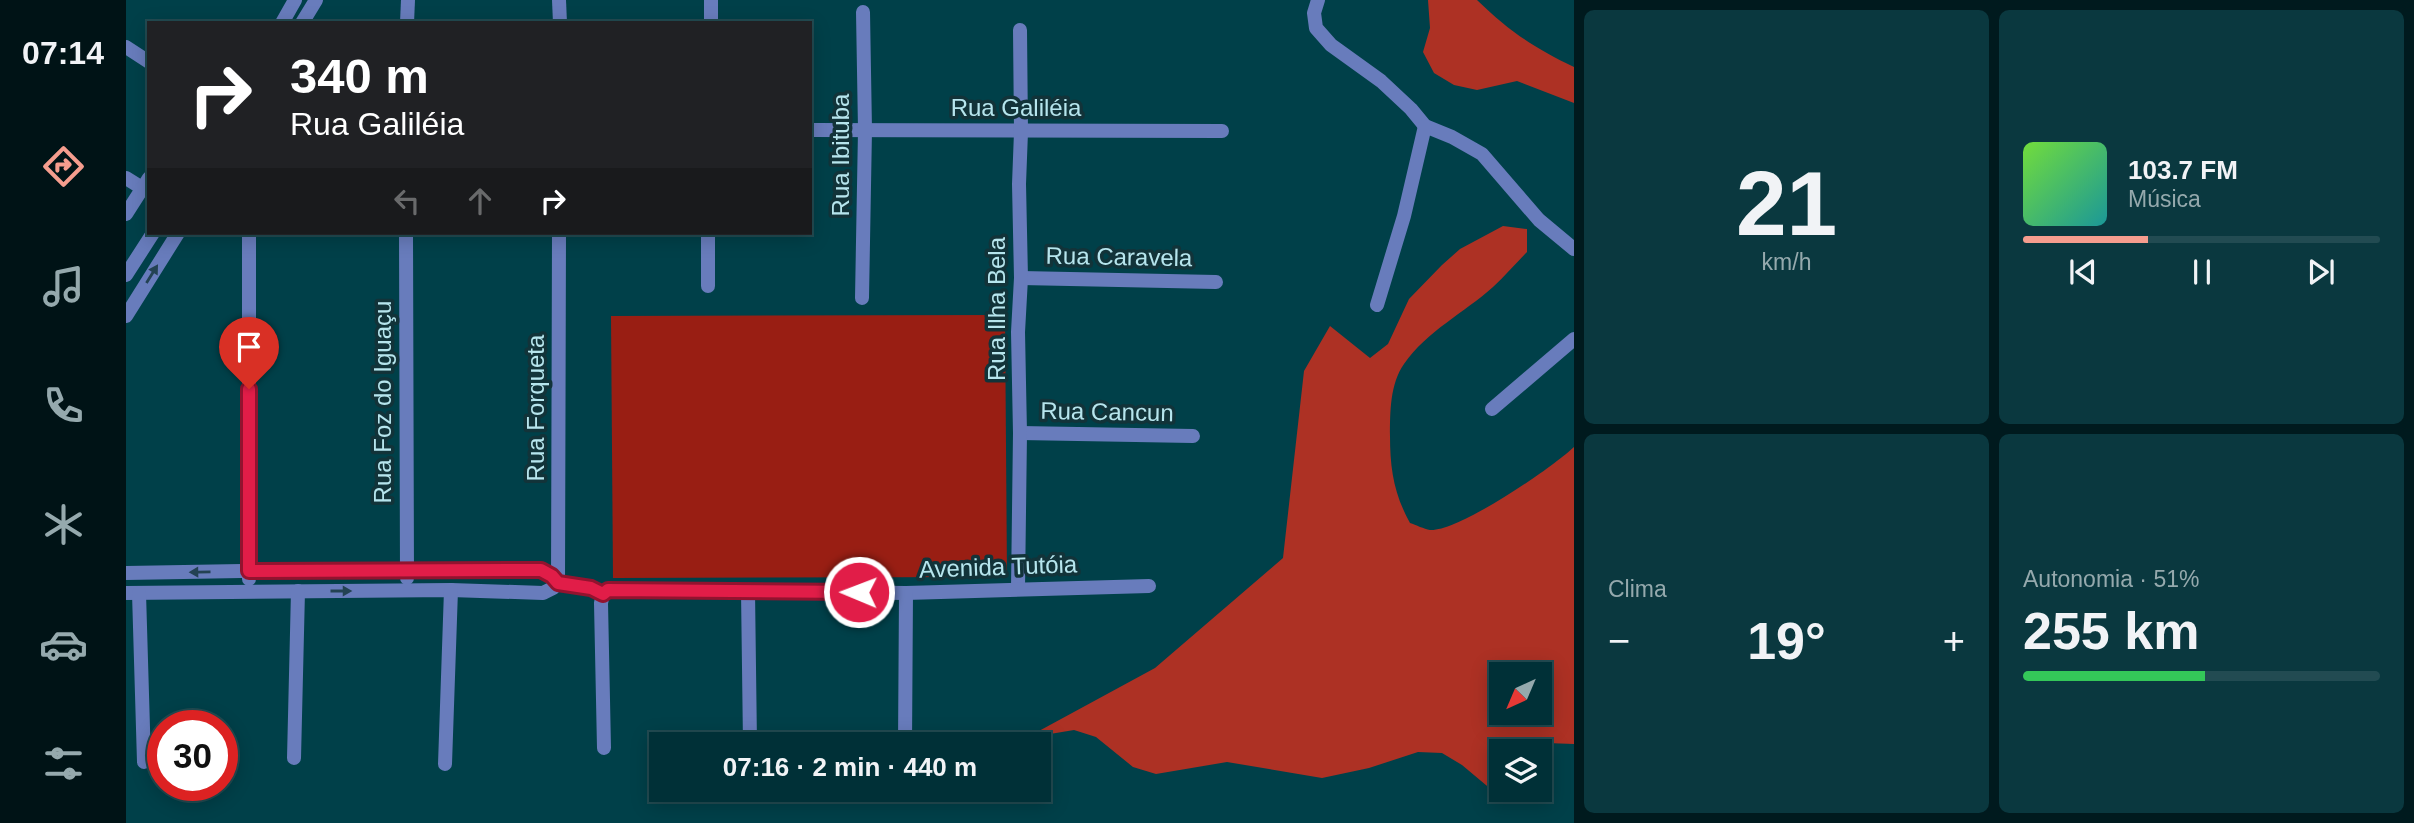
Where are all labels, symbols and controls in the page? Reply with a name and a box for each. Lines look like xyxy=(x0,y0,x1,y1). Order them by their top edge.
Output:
text: 07:14 xyxy=(22,35,104,71)
icon: right xyxy=(175,49,266,140)
text: 340 m xyxy=(290,49,429,103)
street label: Rua Ibituba xyxy=(827,93,854,216)
street label: Rua Galiléia xyxy=(951,94,1082,121)
text: Rua Galiléia xyxy=(290,106,464,142)
icon: directions xyxy=(39,142,88,191)
text: 21 xyxy=(1736,153,1837,254)
text: 103.7 FM xyxy=(2128,155,2238,185)
icon: left xyxy=(388,182,426,220)
icon: ahead xyxy=(461,182,499,220)
icon: right xyxy=(534,182,572,220)
text: Música xyxy=(2128,186,2201,212)
street label: Rua Ilha Bela xyxy=(983,236,1010,381)
street label: Rua Caravela xyxy=(1045,242,1193,271)
text: km/h xyxy=(1762,249,1811,275)
icon: previous xyxy=(2064,253,2102,291)
icon: pause xyxy=(2183,253,2221,291)
icon: next xyxy=(2302,253,2340,291)
icon: music xyxy=(39,262,88,311)
one-way arrow xyxy=(146,265,159,284)
street label: Rua Foz do Iguaçu xyxy=(369,301,396,503)
pin xyxy=(219,317,279,389)
icon: arrive xyxy=(230,328,268,366)
street label: Rua Forqueta xyxy=(522,334,549,481)
icon: phone xyxy=(39,381,88,430)
street label: Rua Cancun xyxy=(1040,397,1174,426)
icon: climate xyxy=(39,500,88,549)
street label: Avenida Tutóia xyxy=(918,550,1078,583)
position arrow xyxy=(822,555,896,629)
one-way arrow xyxy=(189,566,211,578)
text: Autonomia · 51% xyxy=(2023,566,2199,592)
text: Clima xyxy=(1608,576,1667,602)
one-way arrow xyxy=(330,585,352,597)
text: 255 km xyxy=(2023,602,2199,660)
text: 19° xyxy=(1747,612,1826,670)
icon: car xyxy=(39,620,88,669)
text: − xyxy=(1608,620,1630,662)
text: + xyxy=(1943,620,1965,662)
north arrow xyxy=(1489,662,1552,724)
map controls xyxy=(1489,662,1552,802)
speed limit sign: 30 xyxy=(147,710,238,801)
icon: filters xyxy=(39,739,88,788)
button: layers xyxy=(1489,739,1552,802)
text: 07:16 · 2 min · 440 m xyxy=(723,752,977,782)

